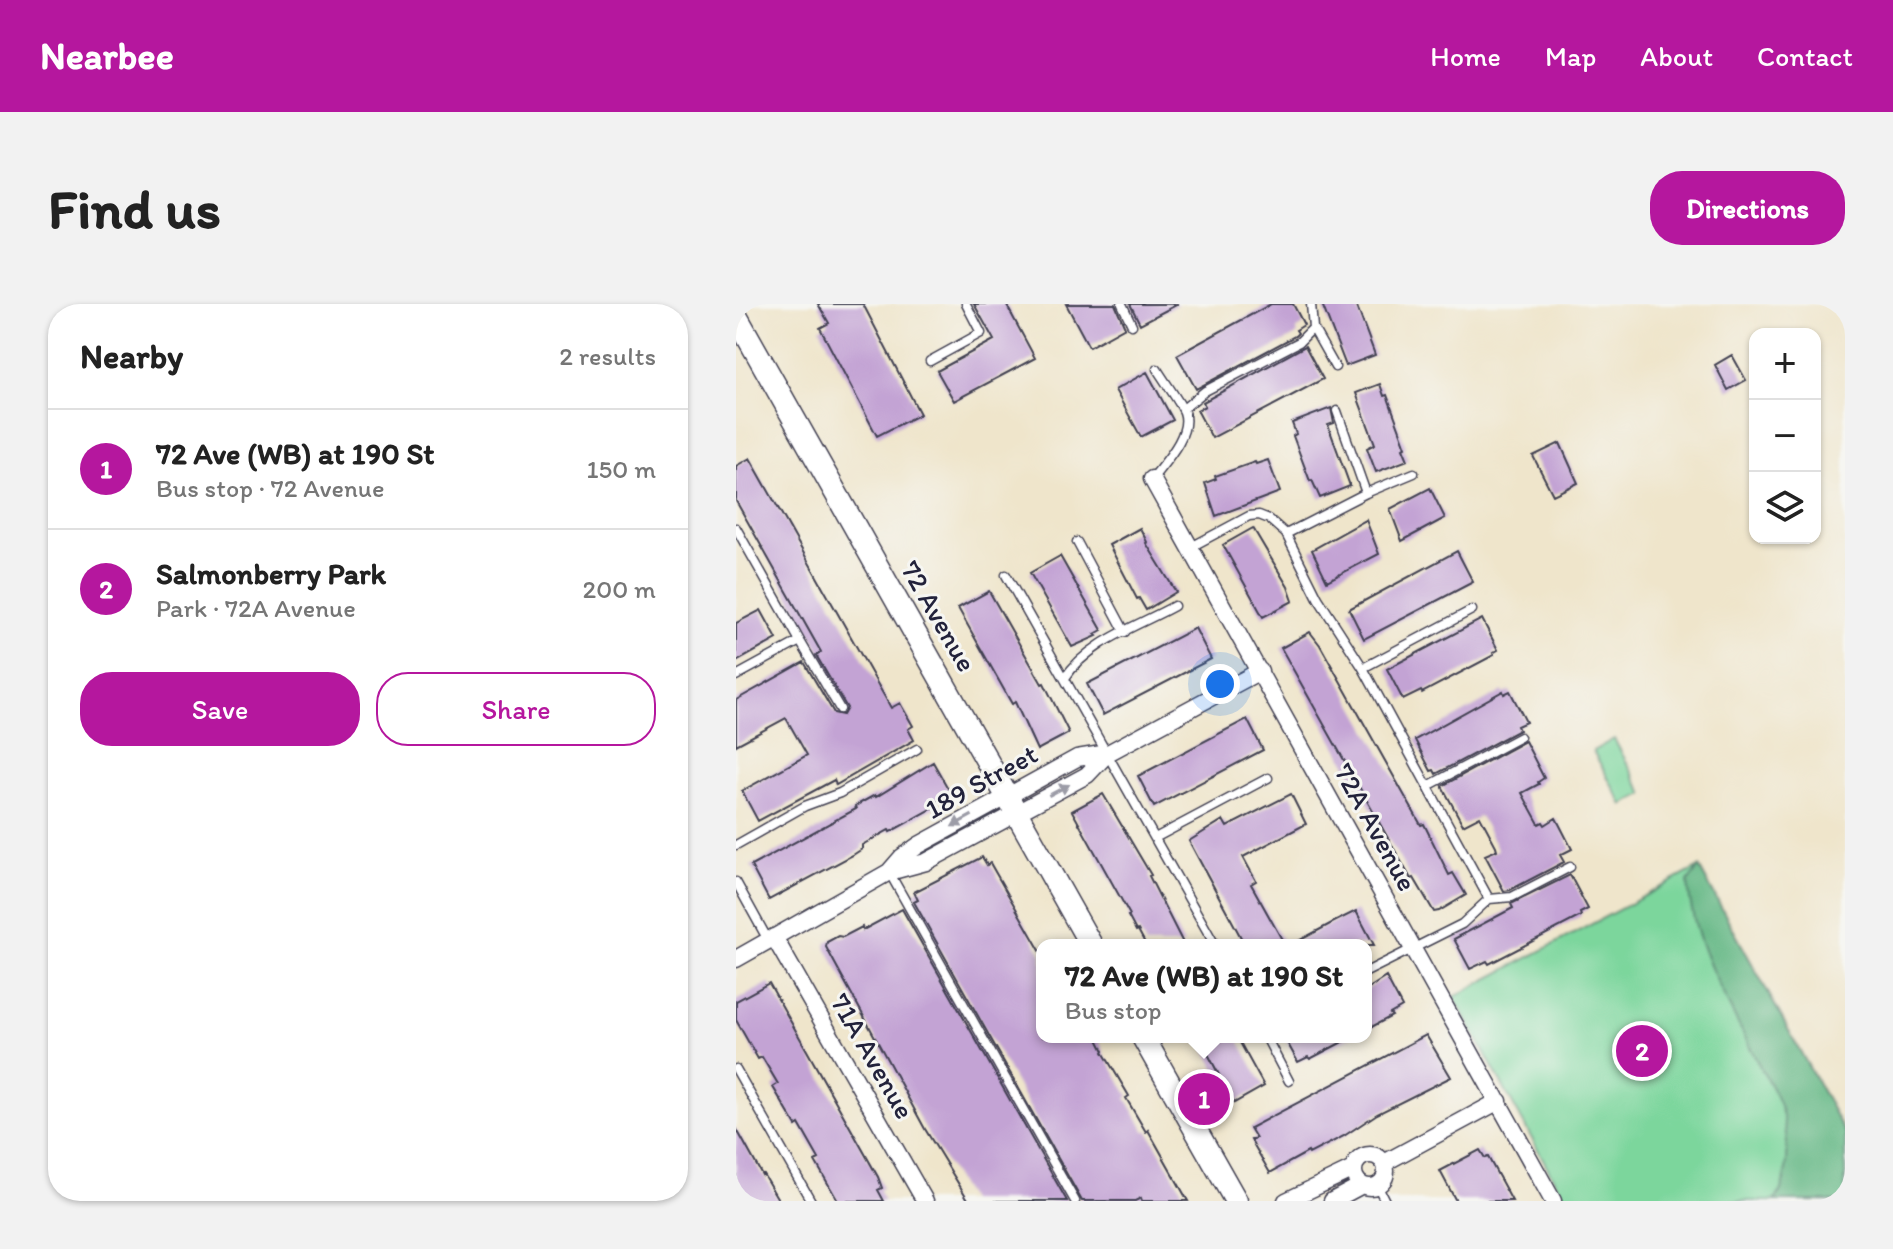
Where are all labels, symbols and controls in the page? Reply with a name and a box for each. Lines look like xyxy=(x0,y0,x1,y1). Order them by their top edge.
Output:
text: Nearbee xyxy=(40,33,174,79)
text: Home xyxy=(1430,39,1501,73)
text: Map xyxy=(1545,39,1596,73)
text: About xyxy=(1640,39,1713,73)
text: Contact xyxy=(1757,39,1853,73)
button: Directions xyxy=(1650,171,1845,245)
text: Find us xyxy=(48,175,221,242)
map controls xyxy=(1749,328,1821,544)
button: + xyxy=(1749,328,1821,400)
text: Nearby xyxy=(80,336,183,377)
text: 2 results xyxy=(559,340,656,372)
button: − xyxy=(1749,400,1821,472)
text: 72 Ave (WB) at 190 St xyxy=(156,435,435,472)
text: 1 xyxy=(100,453,112,485)
text: 150 m xyxy=(587,453,656,485)
text: Bus stop · 72 Avenue xyxy=(156,472,385,504)
button: layers xyxy=(1749,472,1821,544)
street label: 72 Avenue xyxy=(894,554,984,678)
text: Salmonberry Park xyxy=(156,555,386,592)
text: 2 xyxy=(99,573,113,605)
text: 200 m xyxy=(583,573,656,605)
text: Park · 72A Avenue xyxy=(156,592,356,624)
your location xyxy=(1200,664,1240,704)
button: Save xyxy=(80,672,360,746)
button: Share xyxy=(376,672,656,746)
street label: 189 Street xyxy=(919,736,1043,826)
street label: 72A Avenue xyxy=(1327,757,1425,897)
one-way arrow xyxy=(1048,783,1071,796)
one-way arrow xyxy=(951,814,974,828)
popup xyxy=(1036,939,1372,1043)
text: 72 Ave (WB) at 190 St xyxy=(1065,957,1343,994)
street label: 71A Avenue xyxy=(824,987,922,1125)
text: Bus stop xyxy=(1065,994,1162,1026)
pin: 2 xyxy=(1616,1021,1668,1081)
pin: 1 xyxy=(1178,1069,1230,1129)

